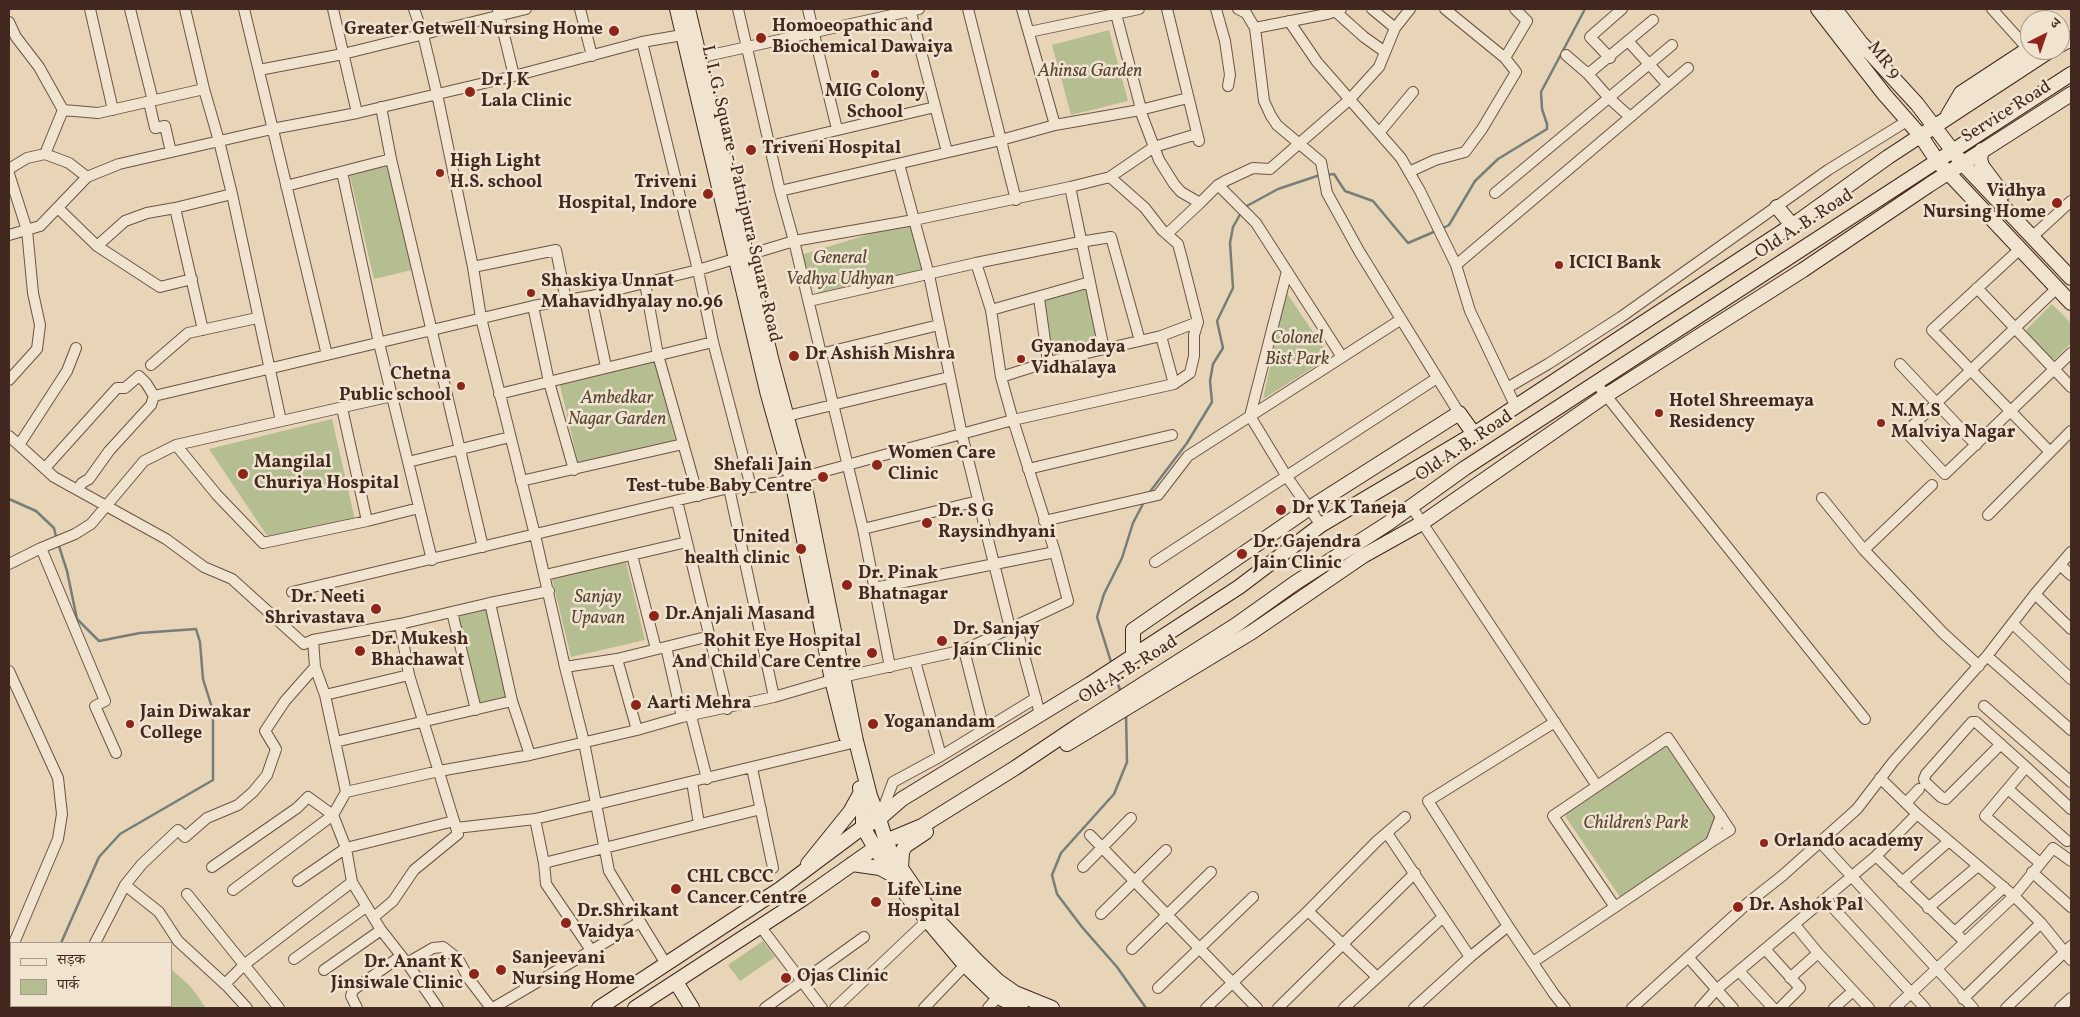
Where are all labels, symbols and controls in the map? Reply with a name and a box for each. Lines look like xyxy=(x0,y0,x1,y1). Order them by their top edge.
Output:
north arrow xyxy=(2020,10,2070,60)
text: उ xyxy=(2046,15,2063,34)
place label: Homoeopathic and Biochemical Dawaiya xyxy=(772,17,953,59)
place label: Greater Getwell Nursing Home xyxy=(344,20,603,42)
marker: Greater Getwell Nursing Home xyxy=(607,24,621,38)
marker: Homoeopathic and Biochemical Dawaiya xyxy=(754,31,768,45)
street label: MR 9 xyxy=(1862,38,1904,84)
street label: L. I. G. Square - Patnipura Square Road xyxy=(695,43,785,345)
park label: Ahinsa Garden xyxy=(1038,62,1142,84)
marker: MIG Colony School xyxy=(869,68,881,80)
place label: Dr J K Lala Clinic xyxy=(481,71,572,114)
street label: Service Road xyxy=(1958,77,2056,149)
place label: MIG Colony School xyxy=(825,82,925,125)
marker: Dr J K Lala Clinic xyxy=(463,85,477,99)
place label: Triveni Hospital xyxy=(762,139,901,161)
marker: Triveni Hospital xyxy=(744,143,758,157)
place label: High Light H.S. school xyxy=(450,152,542,194)
marker: High Light H.S. school xyxy=(434,167,446,179)
place label: Triveni Hospital, Indore xyxy=(558,173,697,215)
place label: Vidhya Nursing Home xyxy=(1923,182,2046,224)
street label: Old A. B. Road xyxy=(1752,185,1858,265)
marker: Triveni Hospital, Indore xyxy=(701,187,715,201)
marker: Vidhya Nursing Home xyxy=(2050,196,2064,210)
park label: General Vedhya Udhyan xyxy=(786,249,894,292)
place label: ICICI Bank xyxy=(1569,254,1661,276)
marker: ICICI Bank xyxy=(1553,259,1565,271)
place label: Shaskiya Unnat Mahavidhyalay no.96 xyxy=(541,272,723,314)
marker: Shaskiya Unnat Mahavidhyalay no.96 xyxy=(525,287,537,299)
park label: Colonel Bist Park xyxy=(1265,329,1329,372)
place label: Gyanodaya Vidhalaya xyxy=(1031,338,1125,380)
place label: Dr Ashish Mishra xyxy=(805,345,955,367)
marker: Dr Ashish Mishra xyxy=(787,349,801,363)
marker: Gyanodaya Vidhalaya xyxy=(1015,353,1027,365)
place label: Chetna Public school xyxy=(339,365,451,408)
marker: Chetna Public school xyxy=(455,380,467,392)
park label: Ambedkar Nagar Garden xyxy=(568,389,666,432)
place label: Hotel Shreemaya Residency xyxy=(1669,392,1814,434)
place label: N.M.S Malviya Nagar xyxy=(1891,402,2015,444)
street label: Old A. B. Road xyxy=(1412,407,1518,487)
marker: Hotel Shreemaya Residency xyxy=(1653,407,1665,419)
marker: N.M.S Malviya Nagar xyxy=(1875,417,1887,429)
place label: Women Care Clinic xyxy=(888,444,996,486)
place label: Mangilal Churiya Hospital xyxy=(254,453,399,496)
place label: Shefali Jain Test-tube Baby Centre xyxy=(626,456,812,498)
marker: Women Care Clinic xyxy=(870,458,884,472)
marker: Mangilal Churiya Hospital xyxy=(236,467,250,481)
marker: Shefali Jain Test-tube Baby Centre xyxy=(816,470,830,484)
place label: Dr V K Taneja xyxy=(1292,499,1407,521)
place label: Dr. S G Raysindhyani xyxy=(938,502,1056,544)
marker: Dr V K Taneja xyxy=(1274,503,1288,517)
marker: Dr. S G Raysindhyani xyxy=(920,516,934,530)
place label: United health clinic xyxy=(684,528,790,570)
place label: Dr. Gajendra Jain Clinic xyxy=(1253,533,1361,576)
marker: United health clinic xyxy=(794,542,808,556)
marker: Dr. Gajendra Jain Clinic xyxy=(1235,547,1249,561)
place label: Dr. Pinak Bhatnagar xyxy=(858,564,948,606)
marker: Dr. Pinak Bhatnagar xyxy=(840,578,854,592)
place label: Dr. Neeti Shrivastava xyxy=(265,588,365,630)
park label: Sanjay Upavan xyxy=(571,588,625,630)
marker: Dr. Neeti Shrivastava xyxy=(369,602,383,616)
place label: Dr.Anjali Masand xyxy=(665,605,815,627)
marker: Dr.Anjali Masand xyxy=(647,609,661,623)
place label: Dr. Sanjay Jain Clinic xyxy=(953,620,1042,662)
place label: Dr. Mukesh Bhachawat xyxy=(371,630,468,672)
place label: Rohit Eye Hospital And Child Care Centre xyxy=(672,632,861,674)
street label: Old A. B. Road xyxy=(1076,632,1182,710)
marker: Dr. Sanjay Jain Clinic xyxy=(935,634,949,648)
marker: Dr. Mukesh Bhachawat xyxy=(353,644,367,658)
marker: Rohit Eye Hospital And Child Care Centre xyxy=(865,646,879,660)
place label: Aarti Mehra xyxy=(647,694,751,716)
marker: Aarti Mehra xyxy=(629,698,643,712)
place label: Jain Diwakar College xyxy=(140,703,251,746)
place label: Yoganandam xyxy=(884,713,996,735)
marker: Yoganandam xyxy=(866,717,880,731)
marker: Jain Diwakar College xyxy=(124,718,136,730)
park label: Children's Park xyxy=(1583,814,1689,836)
place label: Orlando academy xyxy=(1774,832,1923,854)
marker: Orlando academy xyxy=(1758,837,1770,849)
place label: CHL CBCC Cancer Centre xyxy=(687,868,807,911)
place label: Life Line Hospital xyxy=(887,881,962,924)
marker: CHL CBCC Cancer Centre xyxy=(669,882,683,896)
marker: Life Line Hospital xyxy=(869,895,883,909)
place label: Dr. Ashok Pal xyxy=(1749,896,1863,918)
marker: Dr. Ashok Pal xyxy=(1731,900,1745,914)
place label: Dr.Shrikant Vaidya xyxy=(577,902,679,944)
marker: Dr.Shrikant Vaidya xyxy=(559,916,573,930)
legend xyxy=(10,942,172,1007)
place label: Sanjeevani Nursing Home xyxy=(512,949,635,992)
text: सड़क xyxy=(57,950,85,971)
place label: Dr. Anant K Jinsiwale Clinic xyxy=(331,953,463,996)
marker: Sanjeevani Nursing Home xyxy=(494,963,508,977)
marker: Dr. Anant K Jinsiwale Clinic xyxy=(467,967,481,981)
place label: Ojas Clinic xyxy=(797,967,888,989)
marker: Ojas Clinic xyxy=(779,971,793,985)
text: पार्क xyxy=(57,975,79,996)

